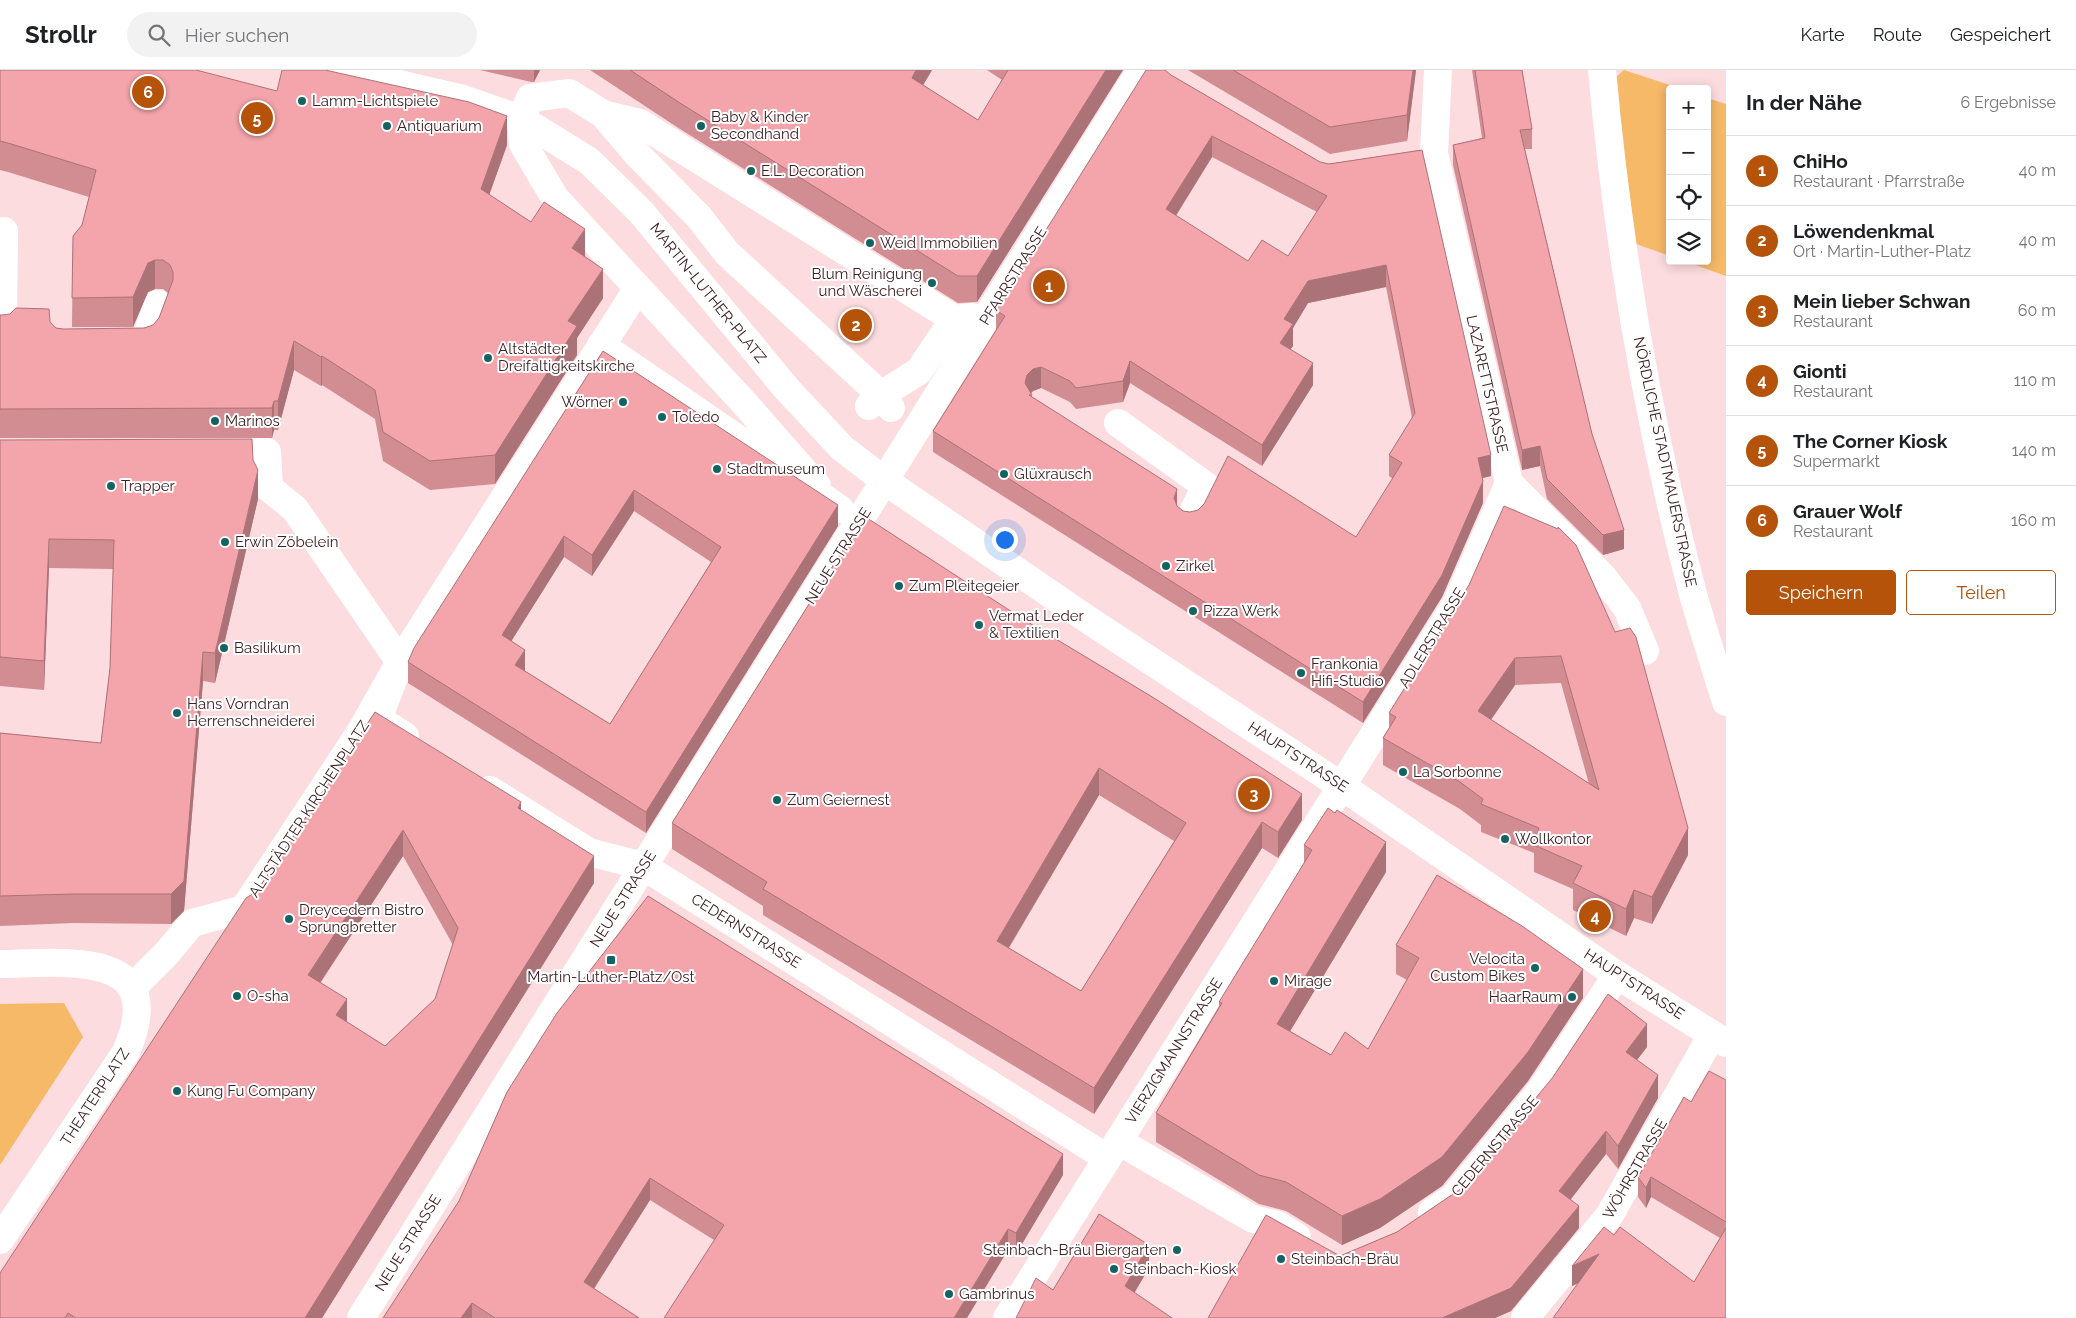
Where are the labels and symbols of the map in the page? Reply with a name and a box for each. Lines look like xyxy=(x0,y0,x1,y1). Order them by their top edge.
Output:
pin: 6 xyxy=(132,73,164,111)
place label: Lamm-Lichtspiele xyxy=(312,92,438,110)
marker: Lamm-Lichtspiele xyxy=(296,95,308,107)
pin: 5 xyxy=(241,99,273,137)
place label: Baby & Kinder Secondhand xyxy=(711,108,809,143)
place label: Antiquarium xyxy=(397,117,482,135)
marker: Antiquarium xyxy=(381,120,393,132)
marker: Baby & Kinder Secondhand xyxy=(695,120,707,132)
place label: E.L. Decoration xyxy=(761,162,864,180)
marker: E.L. Decoration xyxy=(745,165,757,177)
street label: MARTIN-LUTHER-PLATZ xyxy=(646,219,770,367)
street label: PFARRSTRASSE xyxy=(976,224,1050,328)
place label: Weid Immobilien xyxy=(880,234,998,252)
marker: Weid Immobilien xyxy=(864,237,876,249)
place label: Blum Reinigung und Wäscherei xyxy=(812,265,922,300)
pin: 1 xyxy=(1033,267,1065,305)
marker: Blum Reinigung und Wäscherei xyxy=(926,277,938,289)
pin: 2 xyxy=(840,306,872,344)
street label: LAZARETTSTRASSE xyxy=(1462,313,1512,455)
street label: NÖRDLICHE STADTMAUERSTRASSE xyxy=(1630,335,1701,589)
place label: Altstädter Dreifaltigkeitskirche xyxy=(498,340,635,375)
marker: Altstädter Dreifaltigkeitskirche xyxy=(482,352,494,364)
place label: Wörner xyxy=(561,393,614,411)
marker: Wörner xyxy=(617,396,629,408)
place label: Toledo xyxy=(672,408,720,426)
marker: Toledo xyxy=(656,411,668,423)
place label: Marinos xyxy=(225,412,280,430)
marker: Marinos xyxy=(209,415,221,427)
place label: Stadtmuseum xyxy=(727,460,825,478)
marker: Stadtmuseum xyxy=(711,463,723,475)
place label: Glüxrausch xyxy=(1014,465,1092,483)
marker: Glüxrausch xyxy=(998,468,1010,480)
place label: Trapper xyxy=(121,477,176,495)
marker: Trapper xyxy=(105,480,117,492)
street label: NEUE STRASSE xyxy=(801,504,875,608)
your location xyxy=(992,527,1018,553)
place label: Erwin Zöbelein xyxy=(235,533,338,551)
marker: Erwin Zöbelein xyxy=(219,536,231,548)
place label: Zirkel xyxy=(1176,557,1215,575)
marker: Zirkel xyxy=(1160,560,1172,572)
place label: Zum Pleitegeier xyxy=(909,577,1020,595)
marker: Zum Pleitegeier xyxy=(893,580,905,592)
street label: ADLERSTRASSE xyxy=(1395,585,1469,691)
place label: Pizza Werk xyxy=(1203,602,1279,620)
marker: Pizza Werk xyxy=(1187,605,1199,617)
place label: Vermat Leder & Textilien xyxy=(989,607,1085,642)
marker: Vermat Leder & Textilien xyxy=(973,619,985,631)
place label: Basilikum xyxy=(234,639,301,657)
marker: Basilikum xyxy=(218,642,230,654)
place label: Frankonia Hifi-Studio xyxy=(1311,655,1384,690)
marker: Frankonia Hifi-Studio xyxy=(1295,667,1307,679)
place label: Hans Vorndran Herrenschneiderei xyxy=(187,695,315,730)
marker: Hans Vorndran Herrenschneiderei xyxy=(171,707,183,719)
street label: ALTSTÄDTER KIRCHENPLATZ xyxy=(244,717,373,901)
street label: HAUPTSTRASSE xyxy=(1245,718,1351,796)
place label: La Sorbonne xyxy=(1413,763,1502,781)
marker: La Sorbonne xyxy=(1397,766,1409,778)
pin: 3 xyxy=(1238,775,1270,813)
place label: Zum Geiernest xyxy=(787,791,889,809)
marker: Zum Geiernest xyxy=(771,794,783,806)
place label: Wollkontor xyxy=(1515,830,1592,848)
marker: Wollkontor xyxy=(1499,833,1511,845)
street label: NEUE STRASSE xyxy=(586,847,660,951)
street label: CEDERNSTRASSE xyxy=(688,890,804,972)
pin: 4 xyxy=(1579,897,1611,935)
place label: Dreycedern Bistro Sprungbretter xyxy=(299,901,424,936)
marker: Dreycedern Bistro Sprungbretter xyxy=(283,913,295,925)
street label: HAUPTSTRASSE xyxy=(1581,945,1687,1023)
place label: Velocita Custom Bikes xyxy=(1430,950,1525,985)
marker: Martin-Luther-Platz/Ost xyxy=(605,954,617,966)
marker: Velocita Custom Bikes xyxy=(1529,962,1541,974)
place label: Martin-Luther-Platz/Ost xyxy=(527,968,695,986)
place label: Mirage xyxy=(1284,972,1332,990)
street label: VIERZIGMANNSTRASSE xyxy=(1122,975,1226,1127)
marker: Mirage xyxy=(1268,975,1280,987)
place label: O-sha xyxy=(247,987,289,1005)
place label: HaarRaum xyxy=(1489,988,1562,1006)
marker: O-sha xyxy=(231,990,243,1002)
marker: HaarRaum xyxy=(1566,991,1578,1003)
street label: THEATERPLATZ xyxy=(57,1045,133,1149)
place label: Kung Fu Company xyxy=(187,1082,315,1100)
marker: Kung Fu Company xyxy=(171,1085,183,1097)
street label: CEDERNSTRASSE xyxy=(1448,1092,1542,1200)
street label: WÖHRSTRASSE xyxy=(1598,1115,1671,1222)
street label: NEUE STRASSE xyxy=(371,1191,445,1295)
place label: Steinbach-Bräu Biergarten xyxy=(983,1241,1167,1259)
marker: Steinbach-Bräu Biergarten xyxy=(1171,1244,1183,1256)
place label: Steinbach-Bräu xyxy=(1291,1250,1399,1268)
marker: Steinbach-Bräu xyxy=(1275,1253,1287,1265)
place label: Steinbach-Kiosk xyxy=(1124,1260,1237,1278)
marker: Steinbach-Kiosk xyxy=(1108,1263,1120,1275)
place label: Gambrinus xyxy=(959,1285,1034,1303)
marker: Gambrinus xyxy=(943,1288,955,1300)

